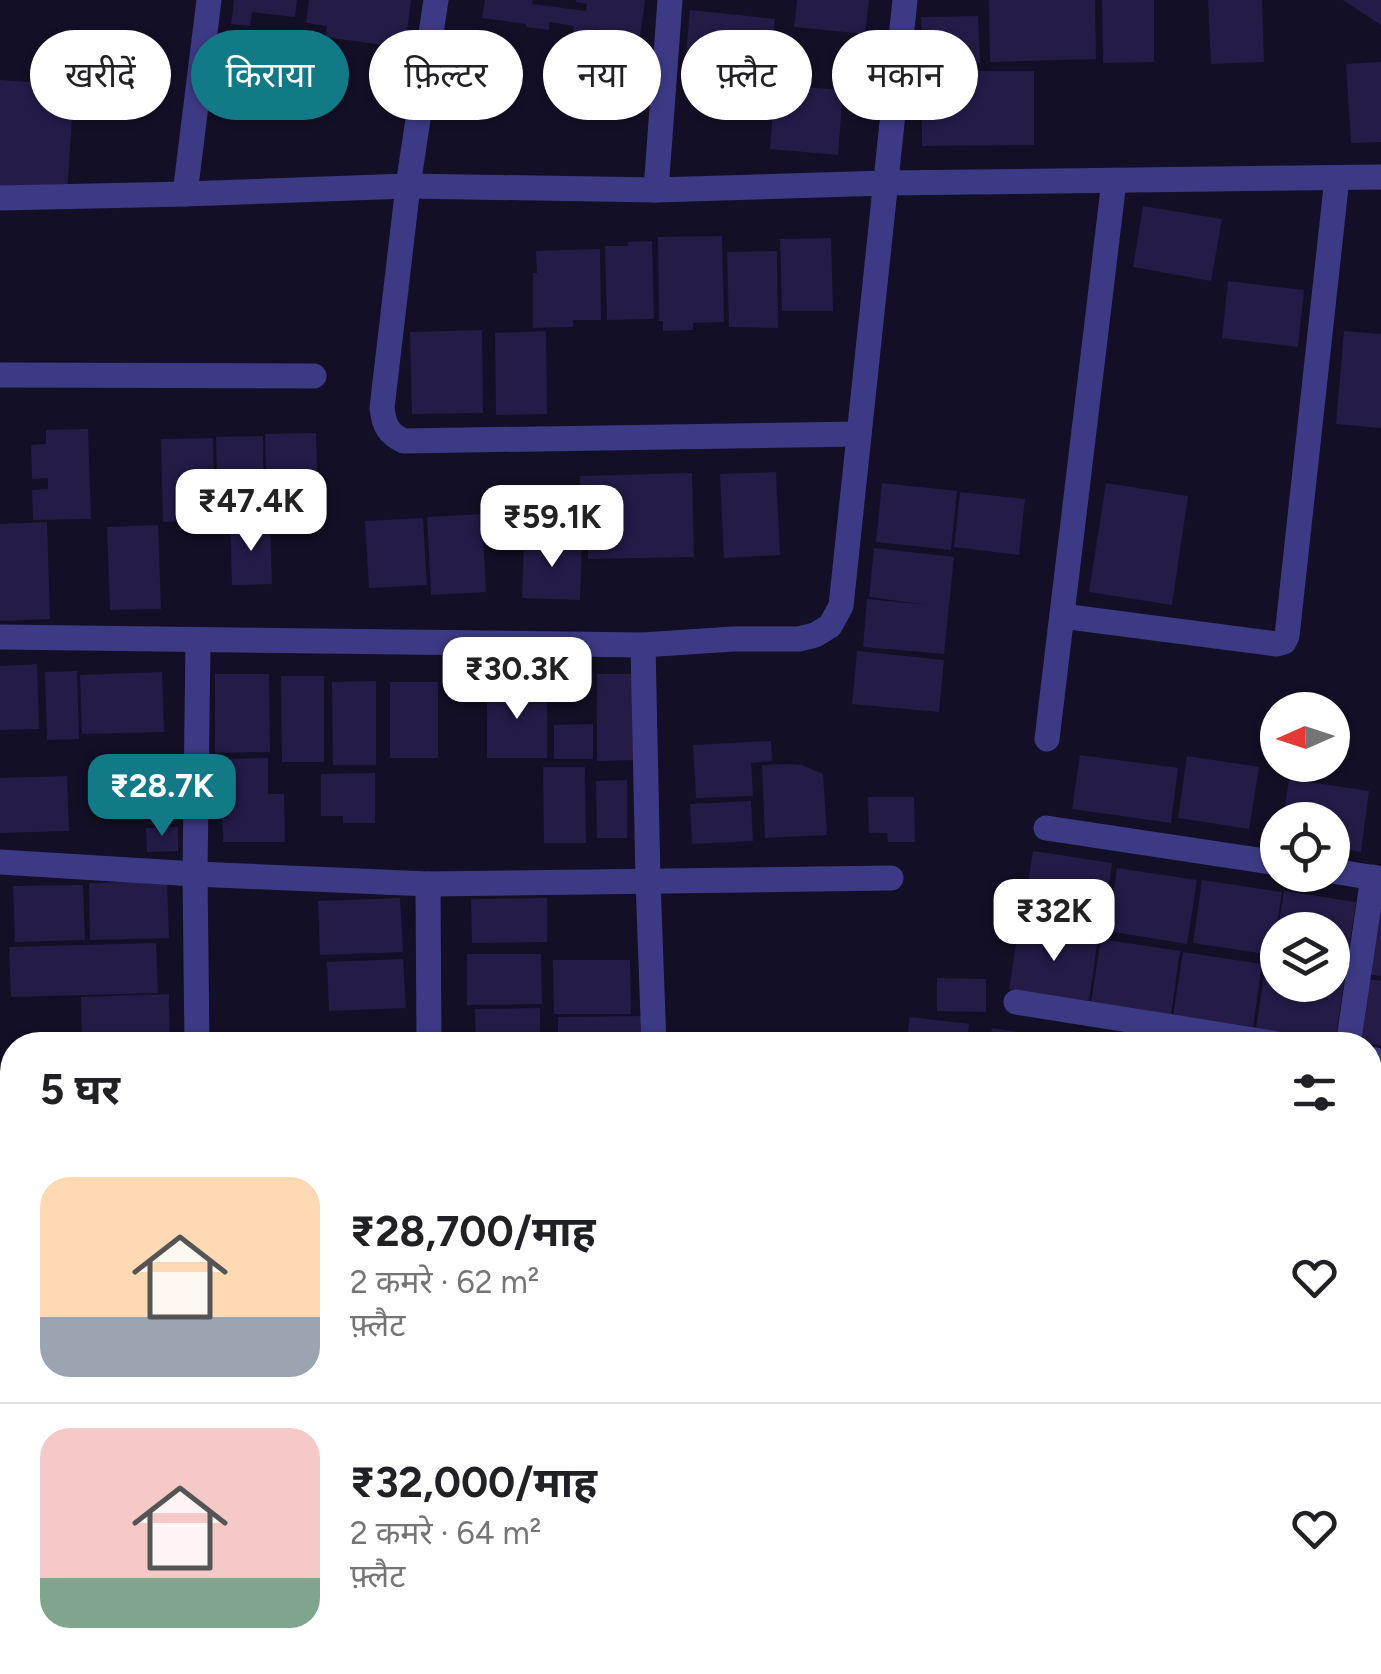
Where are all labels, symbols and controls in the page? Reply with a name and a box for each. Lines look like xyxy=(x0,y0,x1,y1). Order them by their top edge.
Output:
chip: खरीदें xyxy=(30,30,171,120)
chip: किराया xyxy=(191,30,349,120)
chip: फ़िल्टर xyxy=(369,30,523,120)
chip: नया xyxy=(543,30,661,120)
chip: फ़्लैट xyxy=(681,30,812,120)
chip: मकान xyxy=(832,30,978,120)
pin: ₹47.4K xyxy=(170,469,332,554)
text: ₹47.4K xyxy=(198,482,304,520)
pin: ₹59.1K xyxy=(471,485,633,570)
text: ₹59.1K xyxy=(502,498,602,536)
pin: ₹30.3K xyxy=(436,637,598,722)
text: ₹30.3K xyxy=(465,650,569,688)
north arrow xyxy=(1260,692,1350,782)
map controls xyxy=(1260,692,1350,1002)
pin: ₹28.7K xyxy=(81,754,243,839)
text: ₹28.7K xyxy=(110,767,214,805)
button: locate xyxy=(1260,802,1350,892)
pin: ₹32K xyxy=(995,879,1113,964)
text: ₹32K xyxy=(1016,892,1092,930)
button: layers xyxy=(1260,912,1350,1002)
text: 5 घर xyxy=(40,1064,120,1115)
icon: filters xyxy=(1287,1065,1342,1120)
text: ₹28,700/माह xyxy=(350,1206,595,1257)
icon: home xyxy=(120,1217,240,1337)
icon: heart xyxy=(1287,1250,1342,1305)
text: 2 कमरे · 62 m² xyxy=(350,1263,539,1301)
text: फ़्लैट xyxy=(350,1306,405,1344)
text: ₹32,000/माह xyxy=(350,1457,597,1508)
icon: home xyxy=(120,1468,240,1588)
icon: heart xyxy=(1287,1501,1342,1556)
text: 2 कमरे · 64 m² xyxy=(350,1514,541,1552)
text: फ़्लैट xyxy=(350,1557,405,1595)

